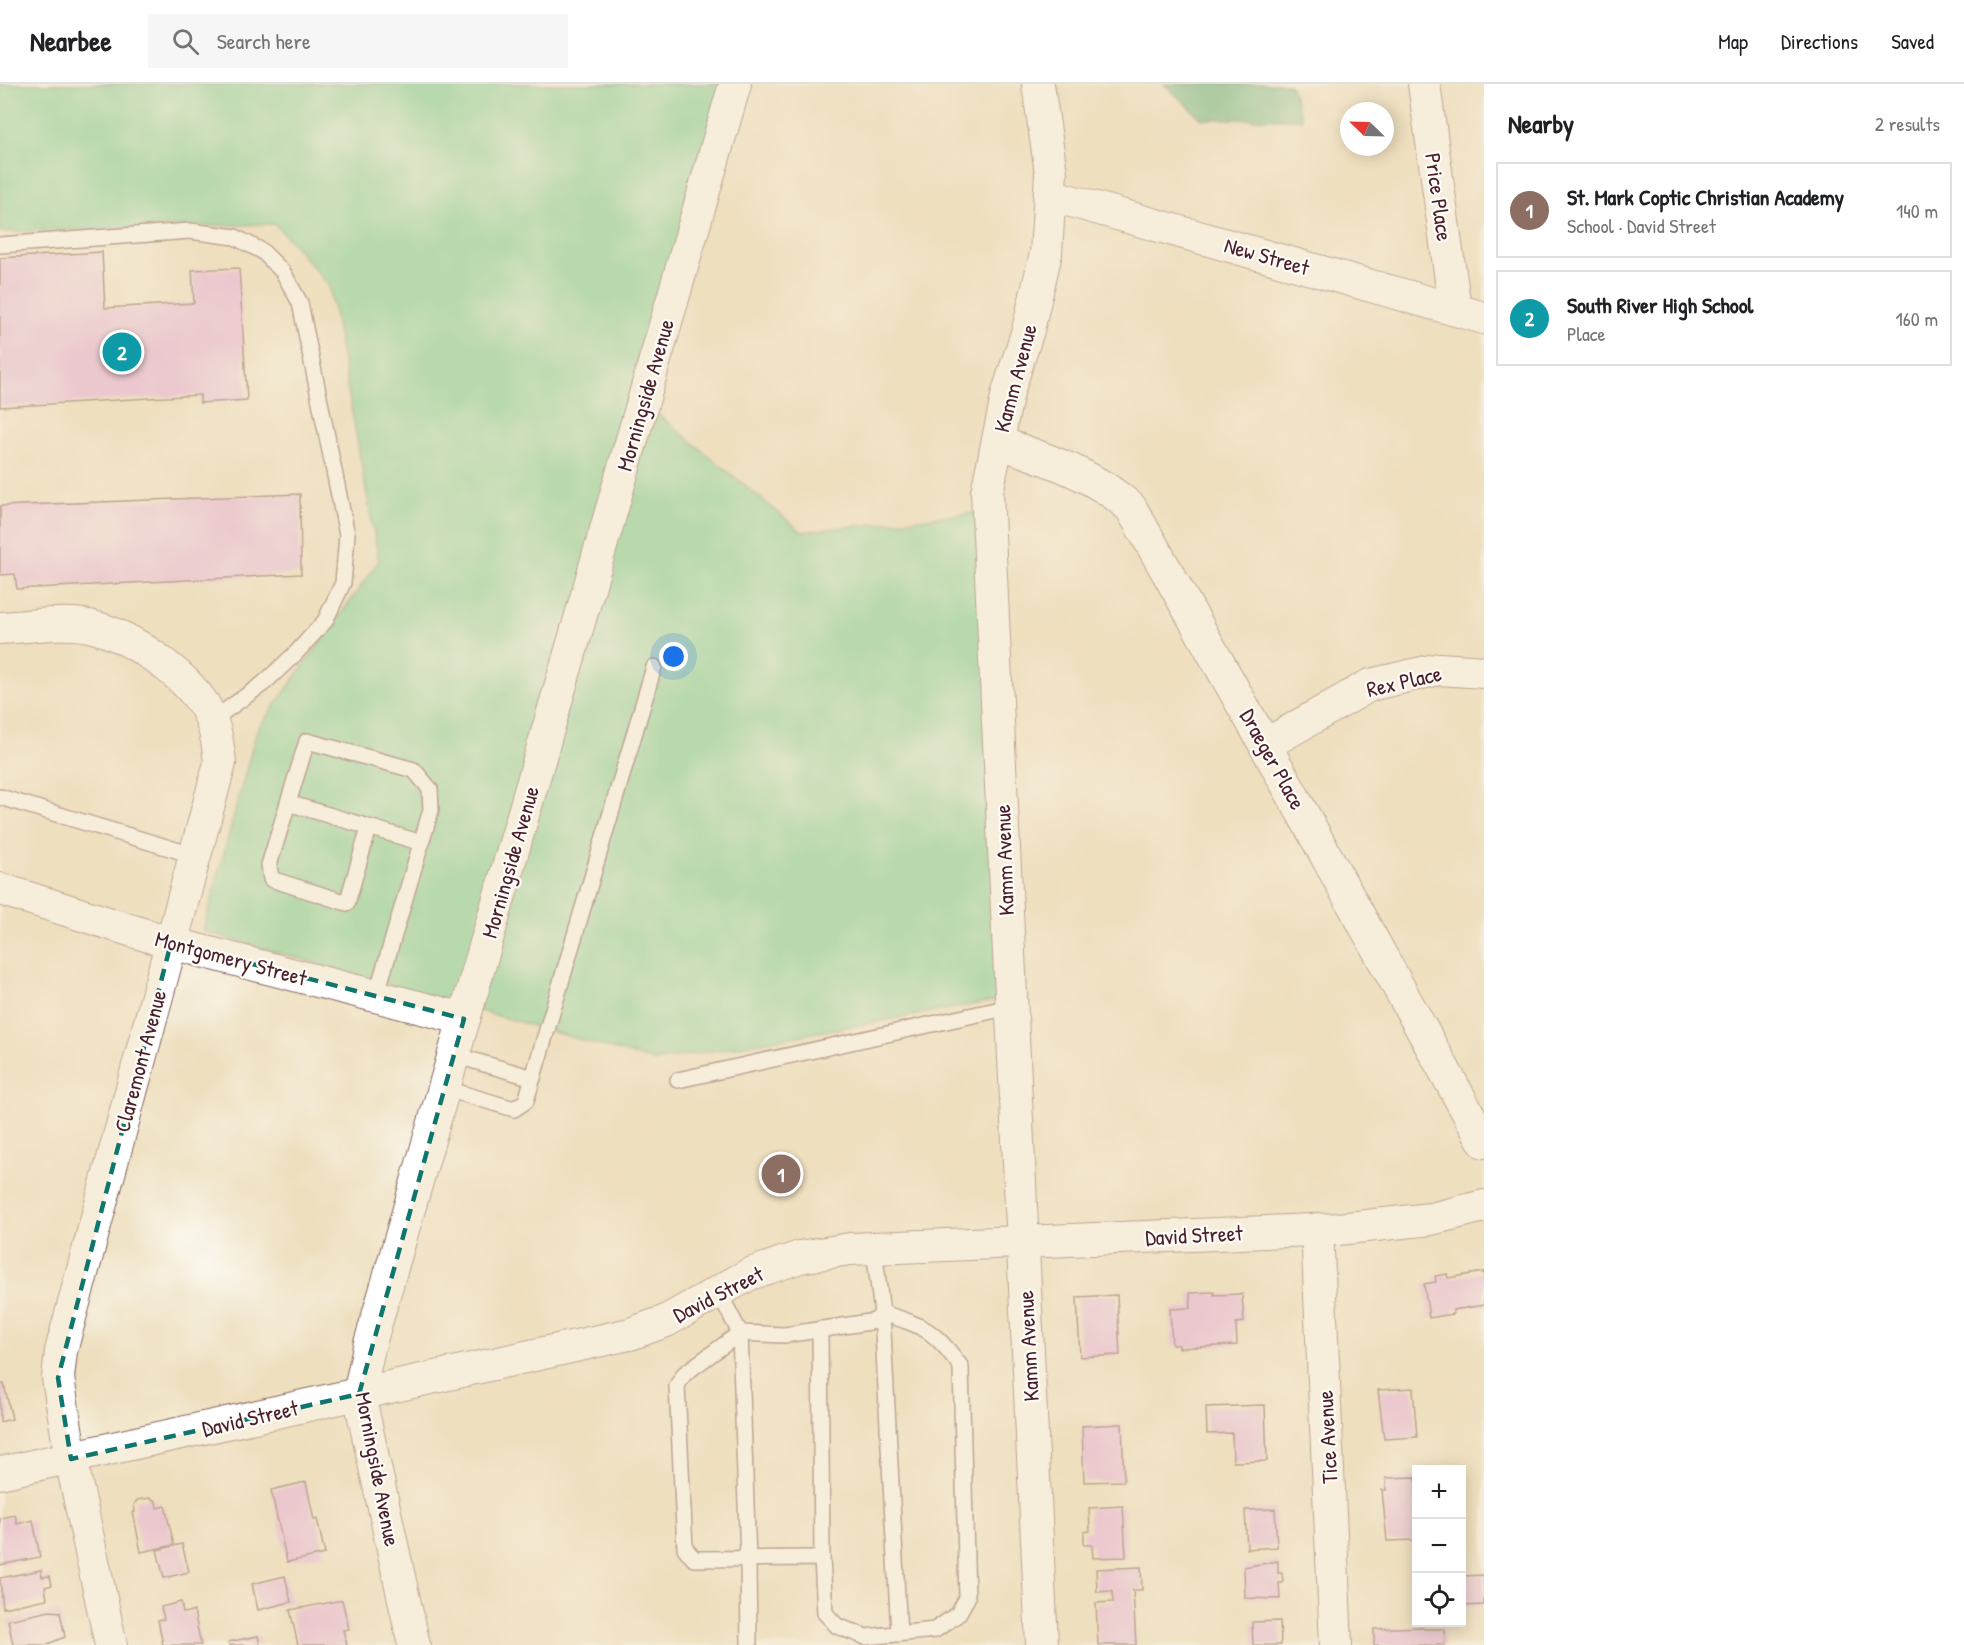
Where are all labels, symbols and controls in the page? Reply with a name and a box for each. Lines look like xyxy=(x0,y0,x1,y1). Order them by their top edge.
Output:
search box xyxy=(148,14,568,68)
text: Nearbee xyxy=(30,22,112,60)
icon: search xyxy=(169,25,202,58)
text: Search here xyxy=(217,26,311,56)
text: Map xyxy=(1718,27,1748,56)
text: Directions xyxy=(1781,27,1858,56)
text: Saved xyxy=(1891,27,1934,56)
north arrow xyxy=(1340,102,1394,156)
text: Nearby xyxy=(1508,106,1574,141)
text: 2 results xyxy=(1875,110,1940,137)
street label: Price Place xyxy=(1418,151,1460,243)
text: St. Mark Coptic Christian Academy xyxy=(1567,182,1844,212)
text: 1 xyxy=(1526,197,1533,224)
text: 140 m xyxy=(1896,197,1938,224)
text: School · David Street xyxy=(1567,212,1716,239)
street label: New Street xyxy=(1221,230,1313,283)
text: South River High School xyxy=(1567,290,1753,320)
text: 2 xyxy=(1525,305,1534,332)
text: 160 m xyxy=(1896,305,1938,332)
street label: Morningside Avenue xyxy=(609,315,681,474)
street label: Kamm Avenue xyxy=(986,320,1044,435)
text: Place xyxy=(1567,320,1606,347)
pin: 2 xyxy=(102,330,142,374)
your location xyxy=(659,642,688,671)
street label: Rex Place xyxy=(1364,658,1445,704)
street label: Draeger Place xyxy=(1233,703,1313,815)
street label: Morningside Avenue xyxy=(474,782,546,941)
street label: Kamm Avenue xyxy=(987,804,1021,916)
street label: Montgomery Street xyxy=(152,923,311,993)
street label: Claremont Avenue xyxy=(107,986,173,1135)
pin: 1 xyxy=(762,1152,800,1196)
street label: David Street xyxy=(1144,1217,1244,1253)
street label: David Street xyxy=(668,1258,769,1330)
street label: Kamm Avenue xyxy=(1010,1290,1046,1402)
street label: Morningside Avenue xyxy=(348,1389,408,1549)
street label: Tice Avenue xyxy=(1310,1389,1344,1484)
street label: David Street xyxy=(199,1392,301,1444)
map controls xyxy=(1412,1465,1466,1627)
button: + xyxy=(1412,1465,1466,1519)
button: − xyxy=(1412,1519,1466,1573)
button: locate xyxy=(1412,1573,1466,1627)

